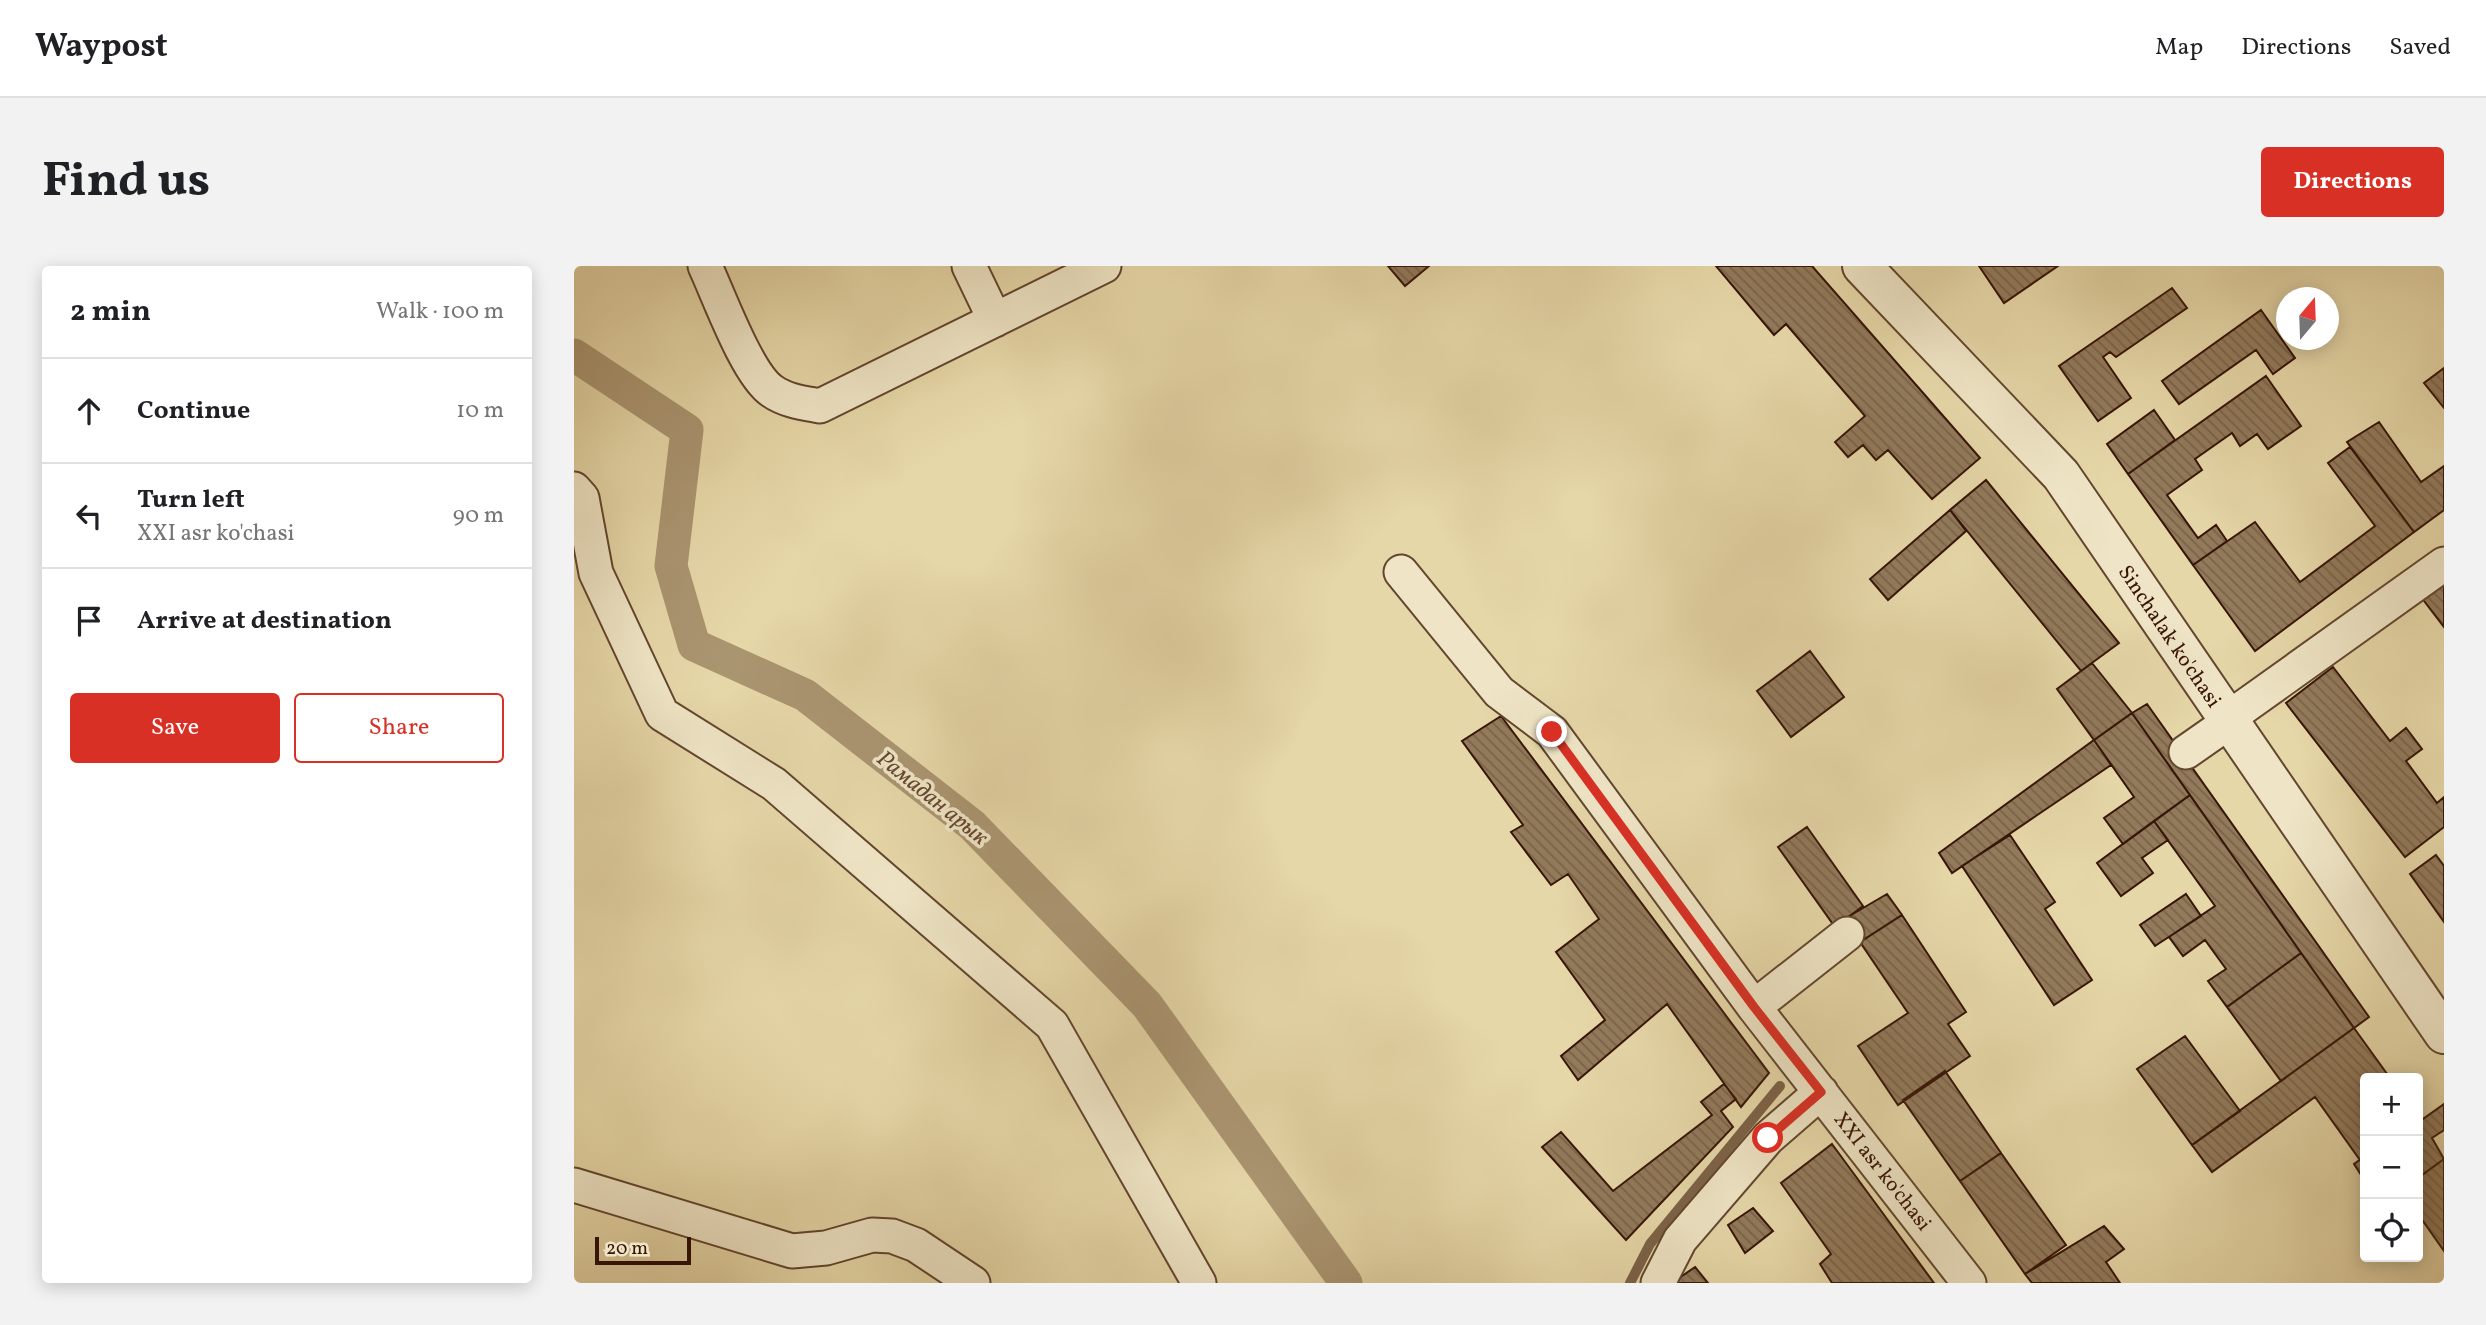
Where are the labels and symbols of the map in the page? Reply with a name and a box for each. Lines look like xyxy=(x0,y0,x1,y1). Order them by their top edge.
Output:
north arrow xyxy=(2276,287,2339,350)
street label: Sinchalak ko'chasi xyxy=(2110,560,2227,714)
route end xyxy=(1536,716,1567,747)
water label: Рамадан арык xyxy=(869,744,995,854)
street label: XXI asr ko'chasi xyxy=(1826,1106,1938,1238)
route start xyxy=(1752,1122,1783,1153)
scale bar xyxy=(595,1234,691,1266)

